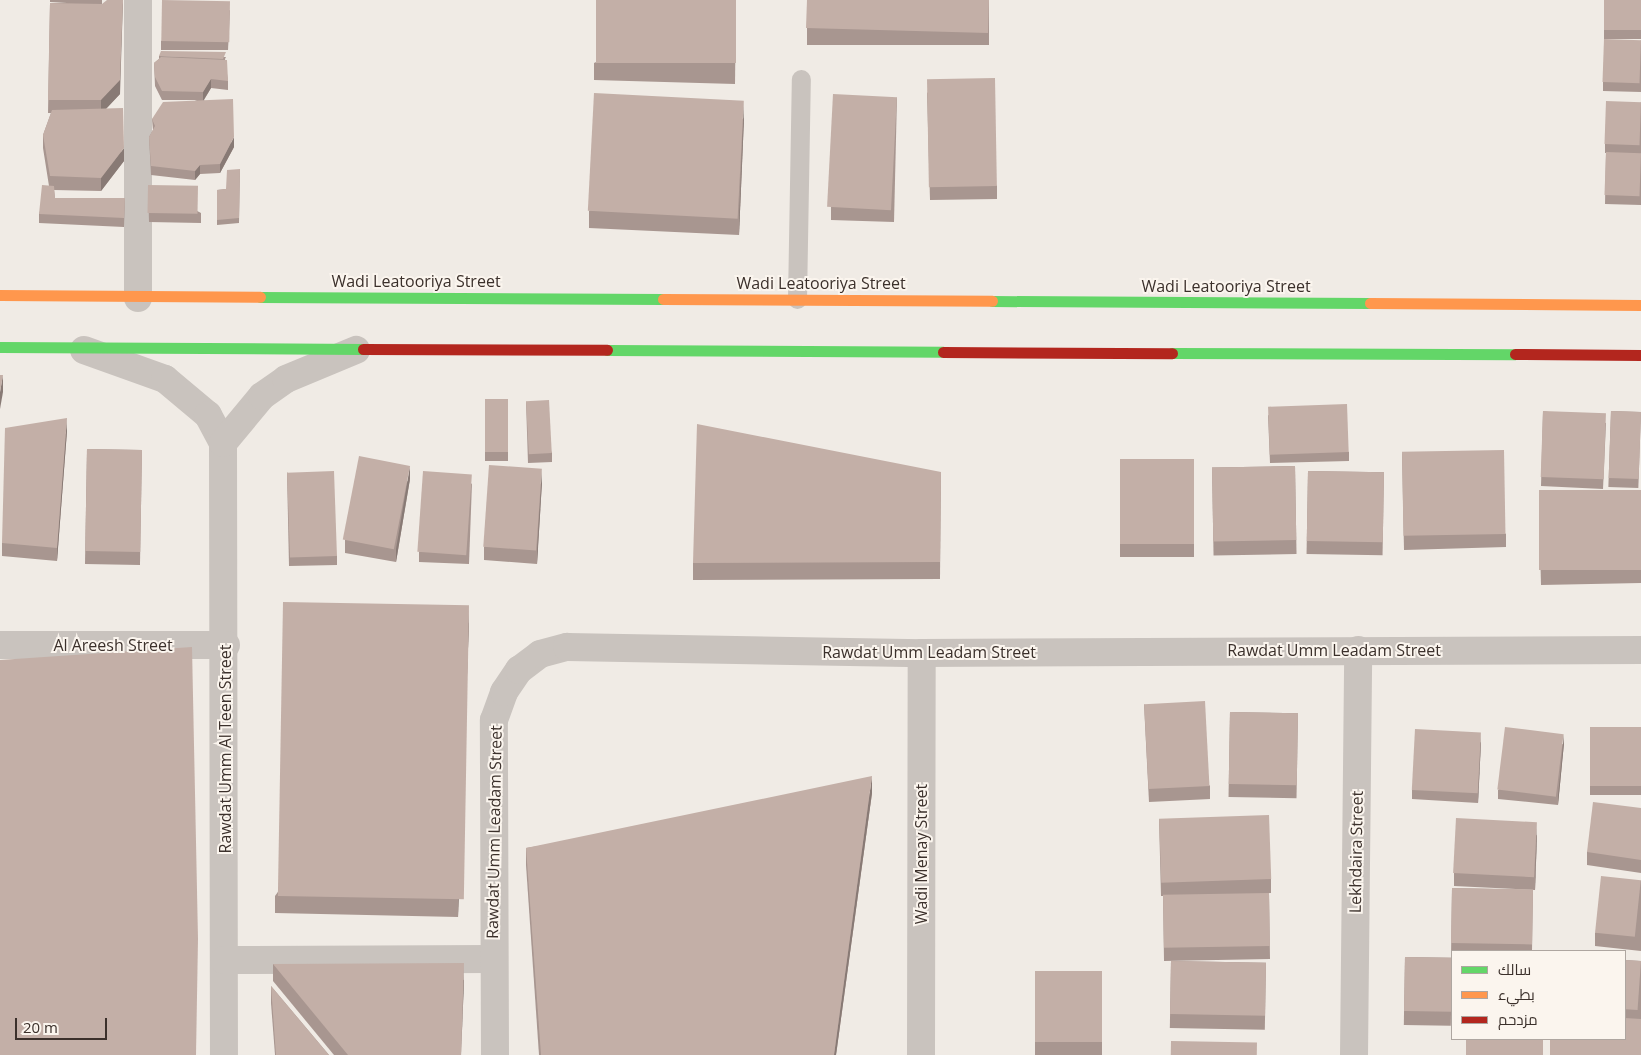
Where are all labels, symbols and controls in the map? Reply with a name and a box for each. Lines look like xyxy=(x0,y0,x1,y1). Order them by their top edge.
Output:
street label: Wadi Leatooriya Street xyxy=(331,271,501,291)
street label: Wadi Leatooriya Street xyxy=(736,273,906,293)
street label: Wadi Leatooriya Street xyxy=(1141,276,1311,296)
street label: Al Areesh Street xyxy=(53,635,173,655)
street label: Rawdat Umm Leadam Street xyxy=(1227,640,1441,660)
street label: Rawdat Umm Leadam Street xyxy=(822,642,1036,662)
street label: Rawdat Umm Al Teen Street xyxy=(215,645,235,853)
street label: Rawdat Umm Leadam Street xyxy=(483,725,505,939)
street label: Wadi Menay Street xyxy=(911,784,931,924)
street label: Lekhdaira Street xyxy=(1345,791,1367,913)
legend xyxy=(1451,950,1626,1040)
text: سالك xyxy=(1498,959,1531,979)
text: بطيء xyxy=(1498,984,1535,1004)
scale bar xyxy=(18,1008,110,1040)
text: مزدحم xyxy=(1498,1009,1538,1029)
text: 20 m xyxy=(23,1017,58,1037)

